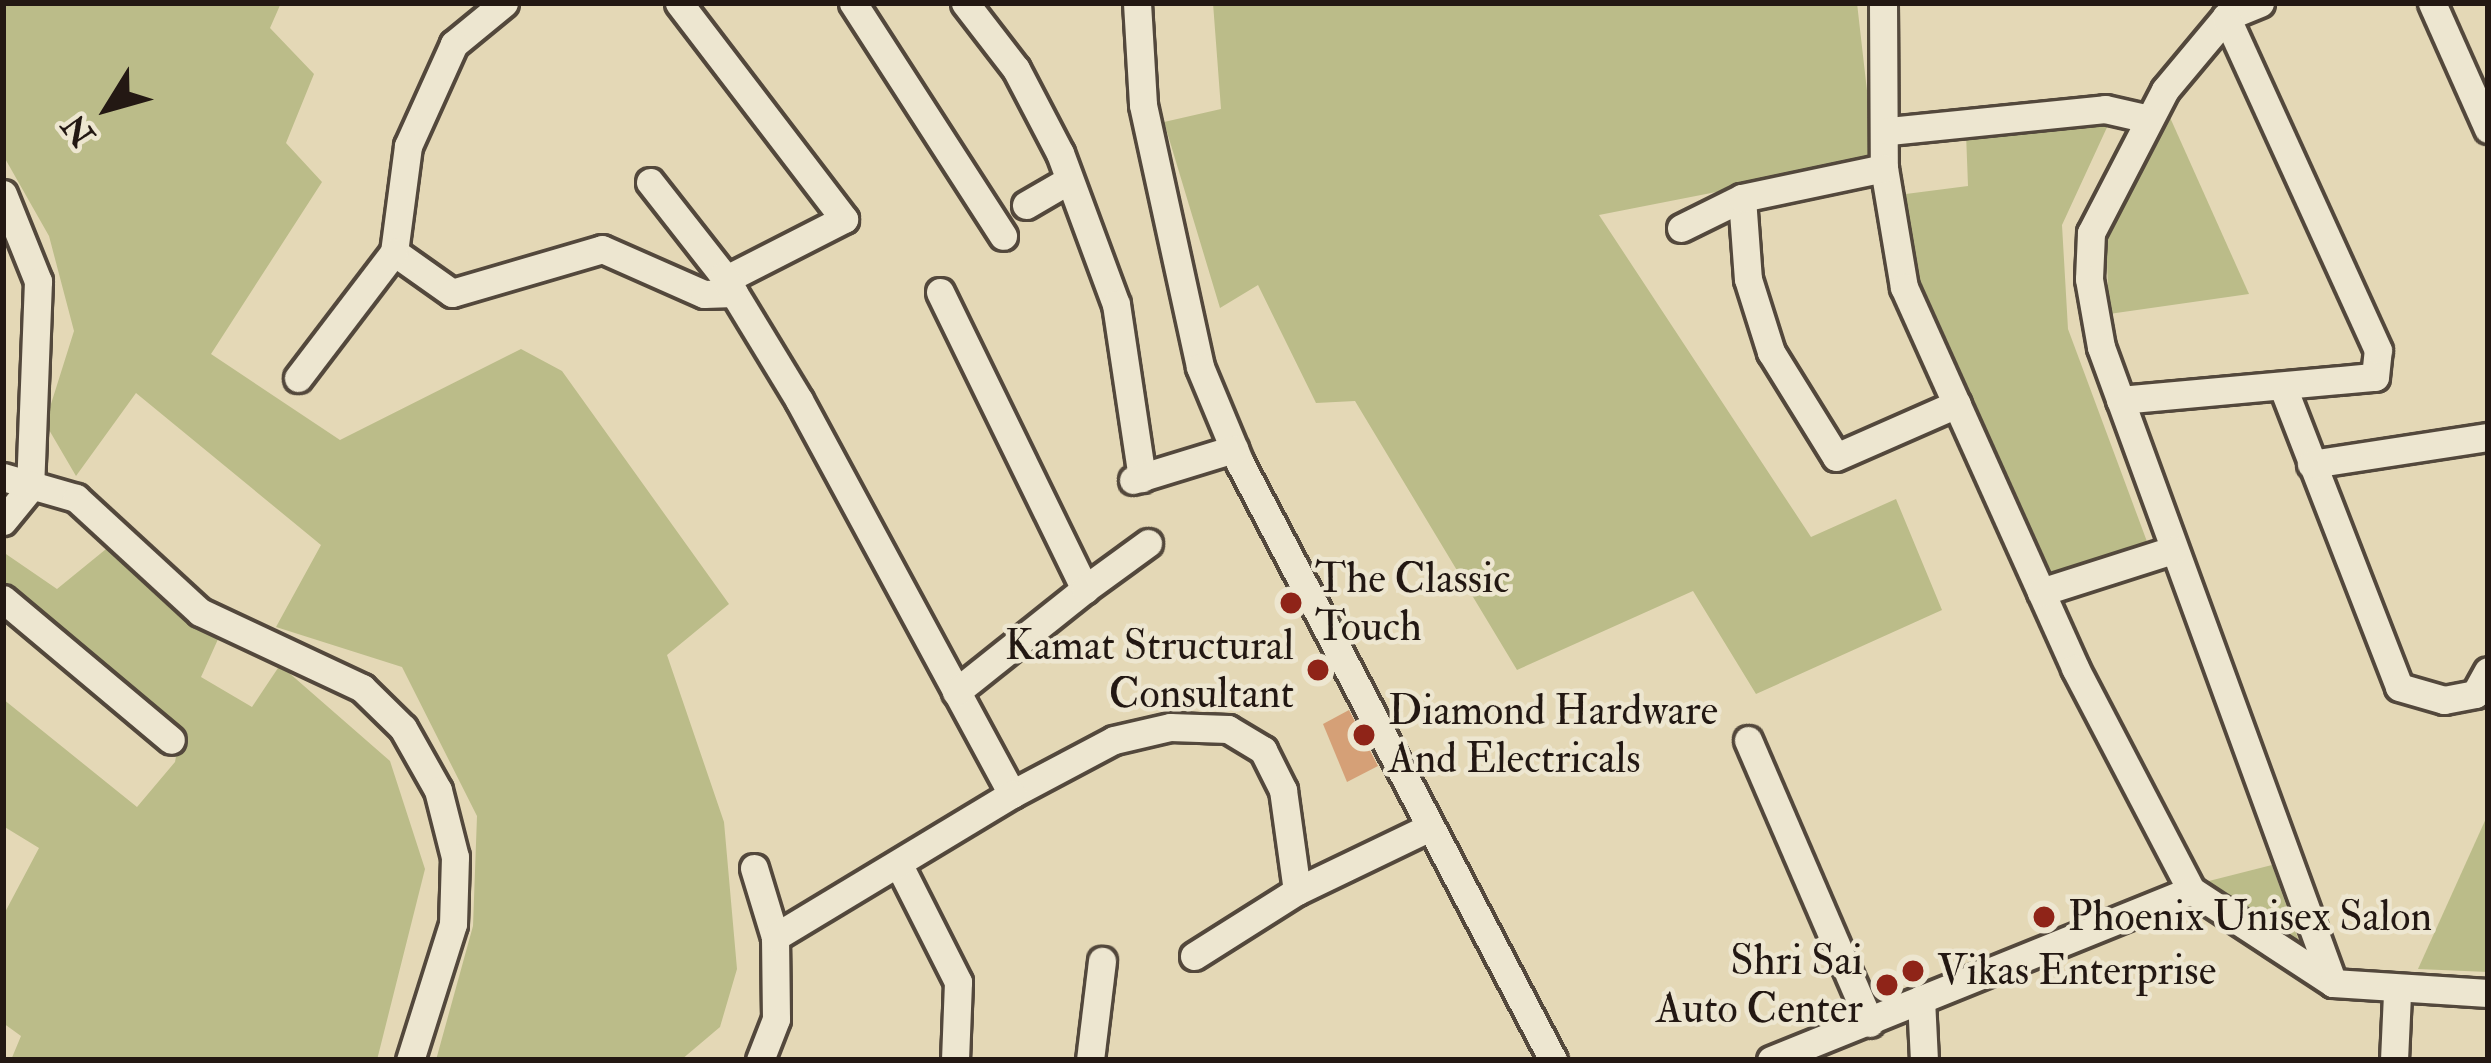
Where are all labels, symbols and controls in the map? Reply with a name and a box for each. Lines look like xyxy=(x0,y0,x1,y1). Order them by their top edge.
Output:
north arrow xyxy=(48,48,168,168)
text: N xyxy=(54,106,104,154)
place label: The Classic Touch xyxy=(1315,554,1510,652)
marker: The Classic Touch xyxy=(1278,590,1304,616)
place label: Kamat Structural Consultant xyxy=(1005,621,1294,720)
marker: Kamat Structural Consultant xyxy=(1305,657,1331,683)
place label: Diamond Hardware And Electricals xyxy=(1388,686,1718,784)
marker: Diamond Hardware And Electricals xyxy=(1351,722,1377,748)
place label: Phoenix Unisex Salon xyxy=(2068,892,2432,942)
marker: Phoenix Unisex Salon xyxy=(2031,904,2057,930)
place label: Shri Sai Auto Center xyxy=(1656,936,1863,1034)
place label: Vikas Enterprise xyxy=(1937,946,2216,996)
marker: Vikas Enterprise xyxy=(1900,958,1926,984)
marker: Shri Sai Auto Center xyxy=(1874,972,1900,998)

